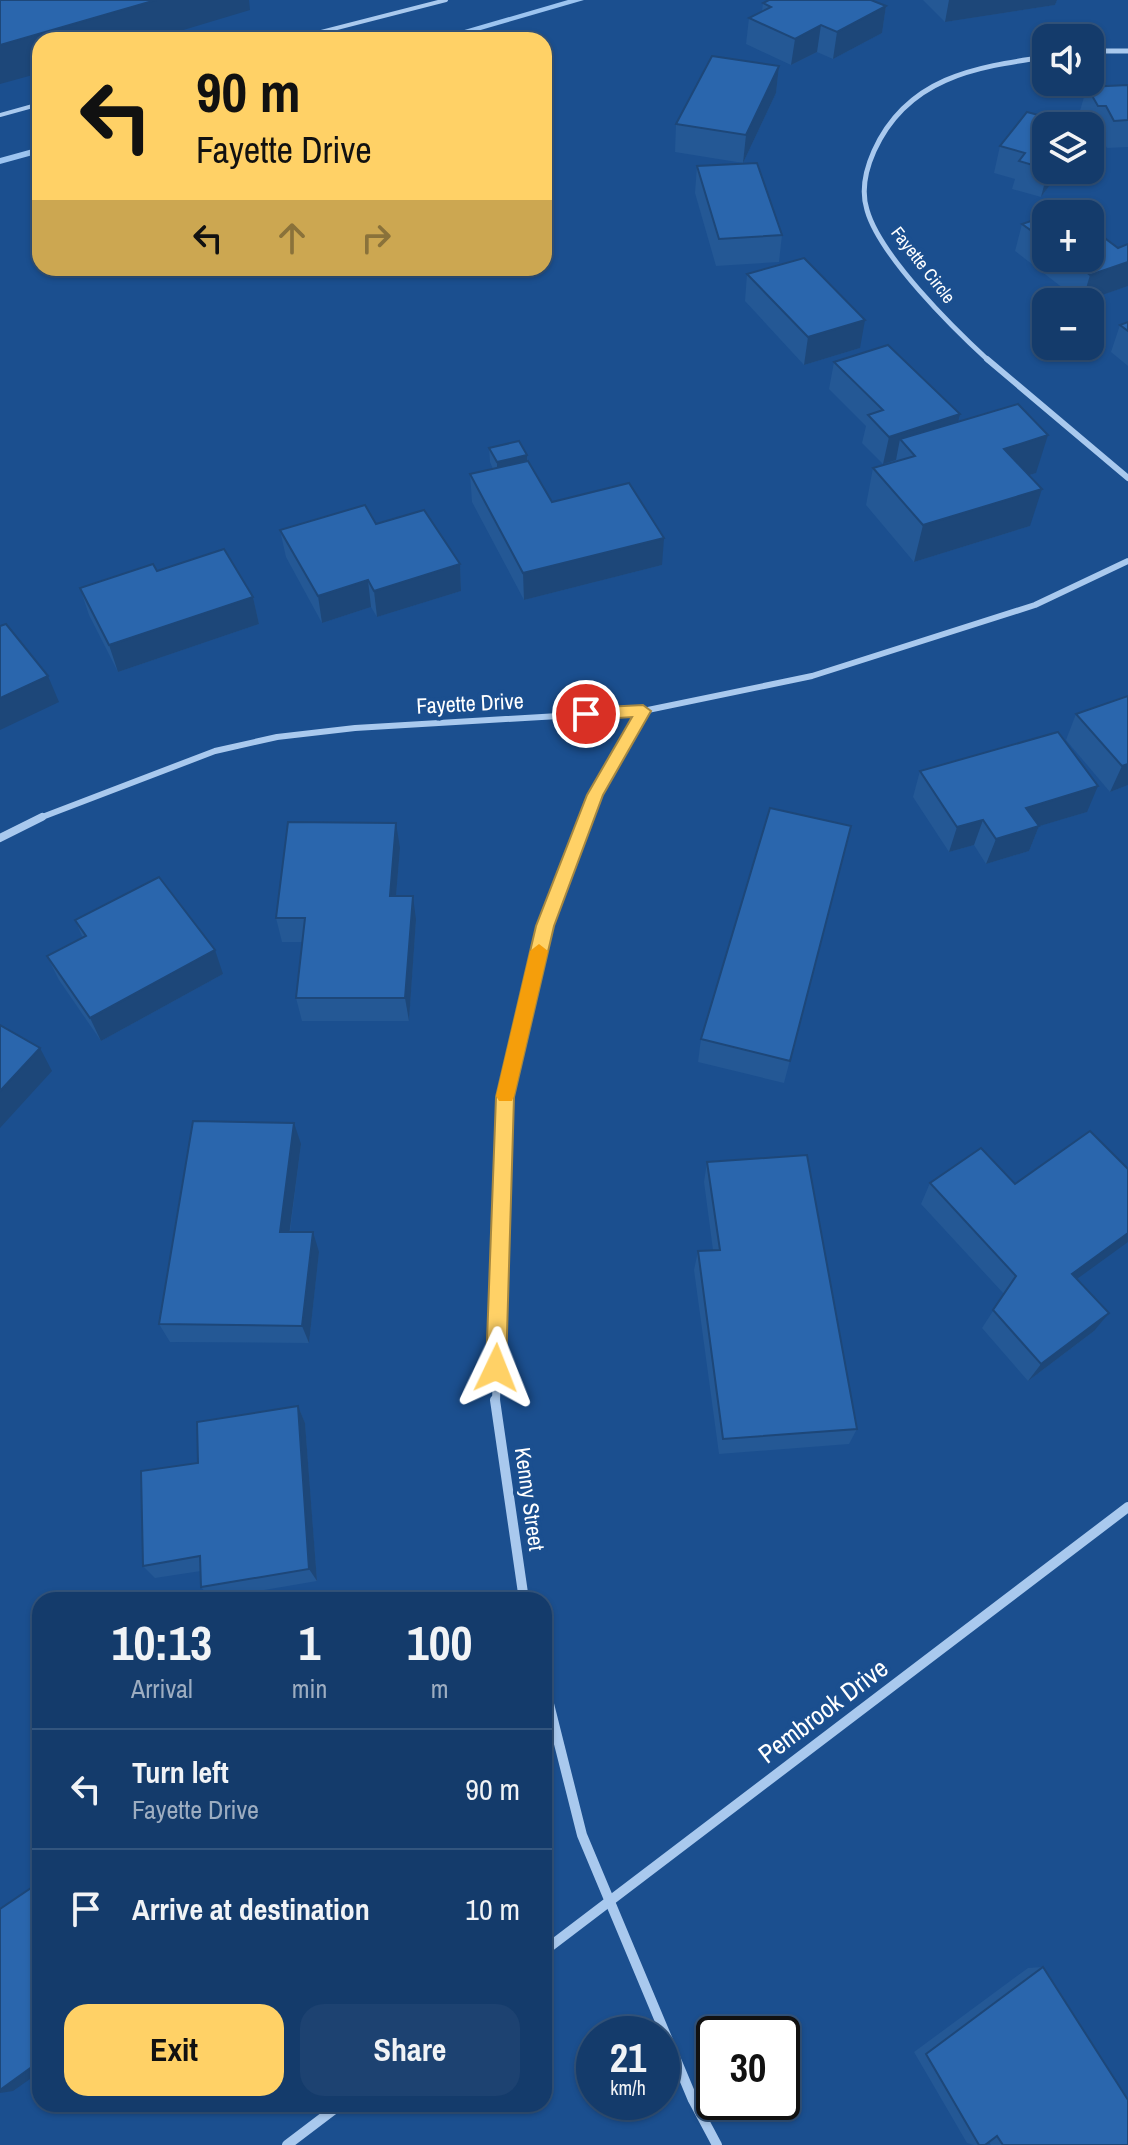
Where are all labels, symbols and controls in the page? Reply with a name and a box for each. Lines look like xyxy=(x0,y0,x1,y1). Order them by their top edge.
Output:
map controls xyxy=(1032,24,1104,360)
button: sound xyxy=(1032,24,1104,96)
text: 90 m xyxy=(196,54,301,129)
icon: left xyxy=(64,64,168,168)
button: layers xyxy=(1032,112,1104,184)
text: Fayette Drive xyxy=(196,126,372,174)
button: + xyxy=(1032,200,1104,272)
icon: left xyxy=(186,216,230,260)
icon: ahead xyxy=(270,216,314,260)
icon: right xyxy=(354,216,398,260)
street label: Fayette Circle xyxy=(885,221,961,308)
button: − xyxy=(1032,288,1104,360)
pin xyxy=(552,680,620,748)
street label: Fayette Drive xyxy=(416,685,524,721)
icon: arrive xyxy=(564,692,608,736)
position arrow xyxy=(454,1326,538,1410)
street label: Kenny Street xyxy=(508,1445,552,1553)
text: 10:13 xyxy=(112,1610,212,1675)
text: 1 xyxy=(299,1610,320,1675)
text: 100 xyxy=(407,1610,472,1675)
street label: Pembrook Drive xyxy=(751,1650,895,1771)
text: Arrival xyxy=(131,1671,193,1706)
text: min xyxy=(292,1671,327,1706)
text: m xyxy=(431,1671,449,1706)
text: Turn left xyxy=(132,1752,229,1792)
icon: left xyxy=(64,1767,108,1811)
text: 90 m xyxy=(465,1769,520,1809)
text: Fayette Drive xyxy=(132,1792,259,1827)
icon: arrive xyxy=(64,1887,108,1931)
text: Arrive at destination xyxy=(132,1889,370,1929)
text: 10 m xyxy=(465,1889,520,1929)
button: Exit xyxy=(64,2004,284,2096)
button: Share xyxy=(300,2004,520,2096)
speed limit sign: 30 xyxy=(696,2016,800,2120)
text: 21 xyxy=(610,2031,646,2084)
text: km/h xyxy=(610,2074,646,2101)

